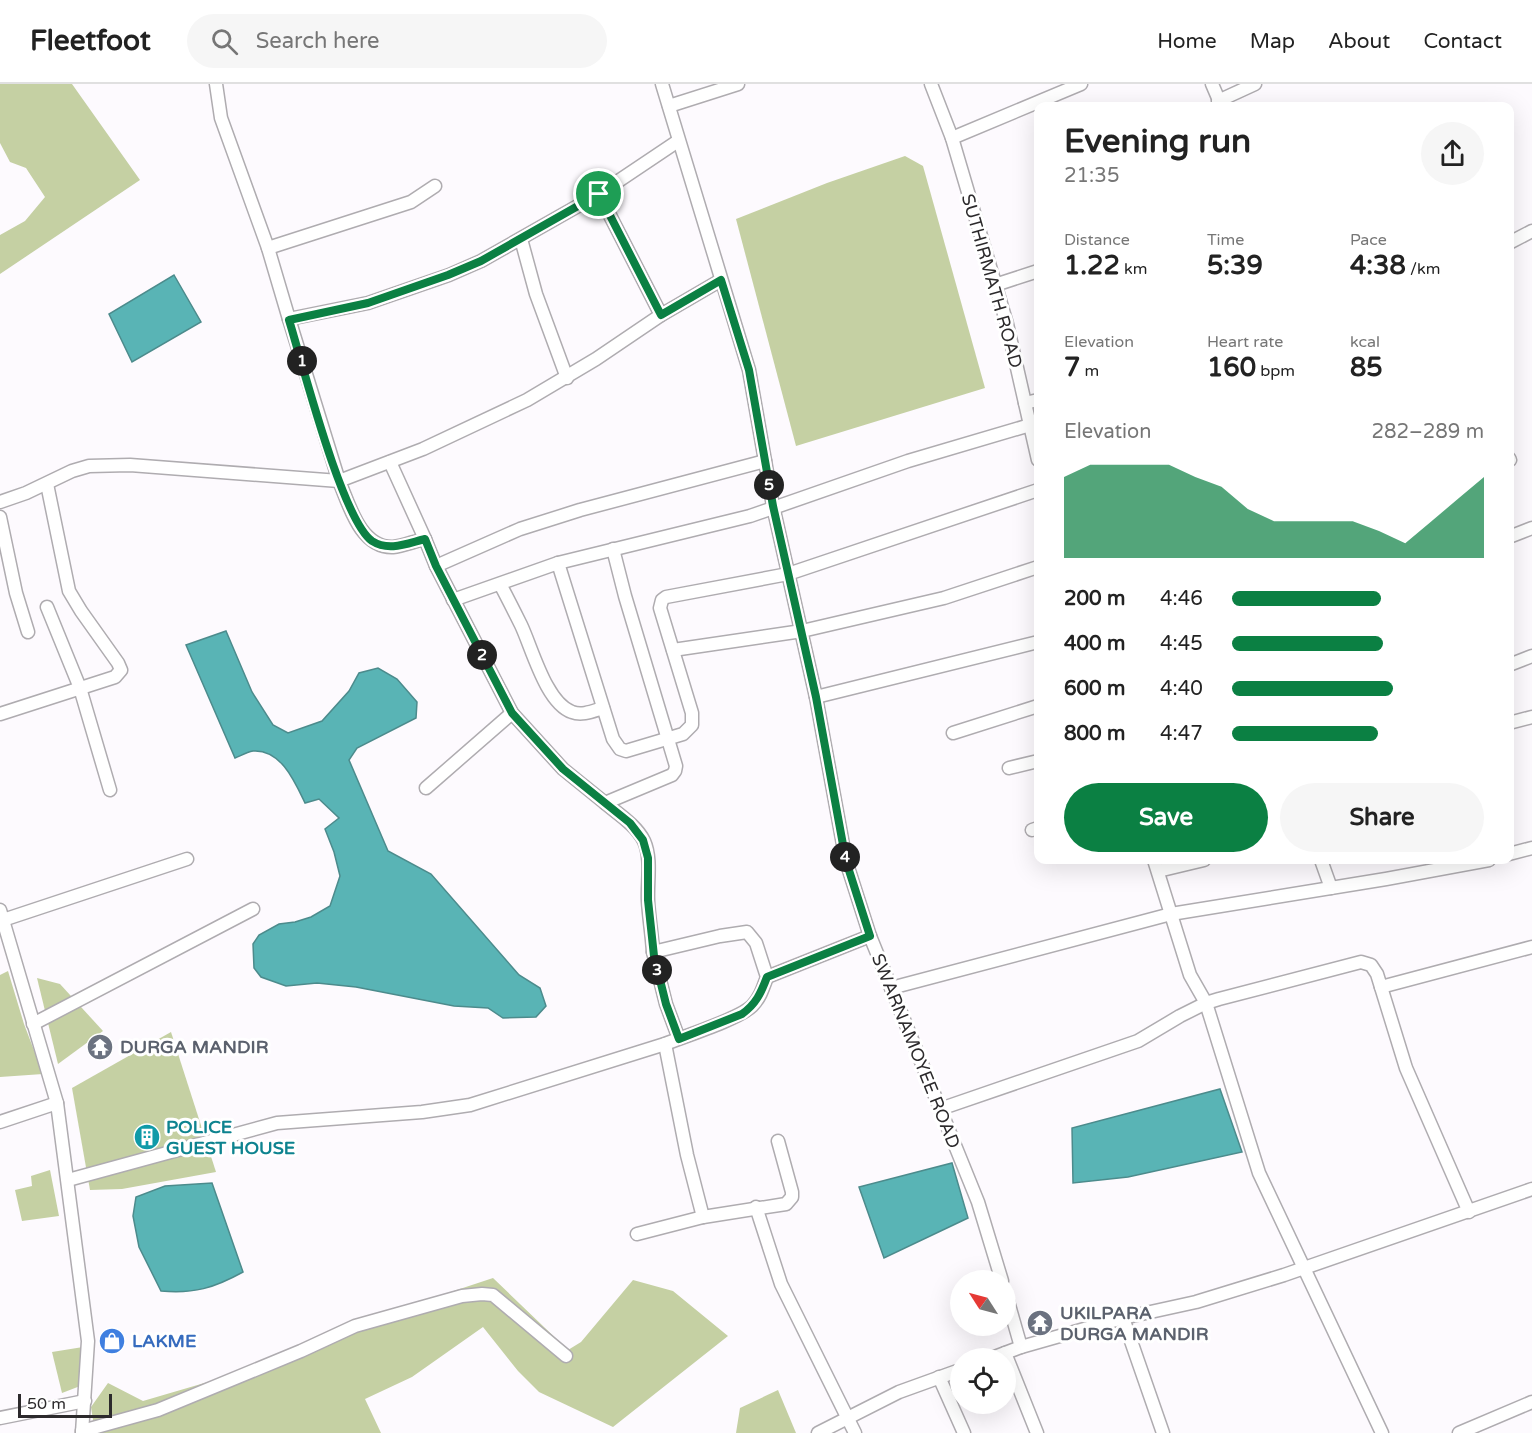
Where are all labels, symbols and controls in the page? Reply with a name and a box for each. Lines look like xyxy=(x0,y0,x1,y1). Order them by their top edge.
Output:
search box xyxy=(187,14,607,68)
text: Fleetfoot xyxy=(30,24,151,58)
icon: search xyxy=(208,25,241,58)
text: Search here xyxy=(256,28,379,54)
text: Home xyxy=(1157,29,1217,54)
text: Map xyxy=(1250,29,1295,54)
text: About xyxy=(1328,29,1390,54)
text: Contact xyxy=(1423,29,1502,54)
text: Evening run xyxy=(1064,122,1251,161)
button: share xyxy=(1421,122,1484,185)
text: 21:35 xyxy=(1064,164,1119,188)
pin xyxy=(573,168,624,219)
icon: arrive xyxy=(582,177,615,210)
street label: SUTHIRMATH ROAD xyxy=(957,191,1027,371)
text: Distance xyxy=(1064,230,1130,250)
text: Time xyxy=(1207,230,1244,250)
text: Pace xyxy=(1350,230,1387,250)
text: 1.22 xyxy=(1064,250,1120,281)
text: 5:39 xyxy=(1207,250,1263,281)
text: 4:38 xyxy=(1350,250,1406,281)
text: km xyxy=(1120,259,1147,279)
text: /km xyxy=(1406,259,1440,279)
text: Elevation xyxy=(1064,332,1134,352)
text: Heart rate xyxy=(1207,332,1283,352)
text: kcal xyxy=(1350,332,1380,352)
pin: 1 xyxy=(287,346,317,376)
text: 1 xyxy=(297,351,307,371)
text: 7 xyxy=(1064,352,1080,383)
text: 160 xyxy=(1207,352,1256,383)
text: 85 xyxy=(1350,352,1383,383)
text: m xyxy=(1080,361,1099,381)
text: bpm xyxy=(1256,361,1295,381)
text: Elevation xyxy=(1064,420,1151,444)
text: 282–289 m xyxy=(1371,420,1484,444)
pin: 5 xyxy=(754,470,784,500)
text: 5 xyxy=(764,475,774,495)
text: 200 m xyxy=(1064,587,1125,611)
text: 4:46 xyxy=(1160,587,1203,611)
text: 400 m xyxy=(1064,632,1125,656)
text: 4:45 xyxy=(1160,632,1203,656)
pin: 2 xyxy=(467,640,497,670)
text: 2 xyxy=(477,645,487,665)
text: 600 m xyxy=(1064,677,1125,701)
text: 4:40 xyxy=(1160,677,1203,701)
text: 800 m xyxy=(1064,722,1125,746)
text: 4:47 xyxy=(1160,722,1203,746)
button: Save xyxy=(1064,783,1268,852)
button: Share xyxy=(1280,783,1484,852)
pin: 4 xyxy=(830,842,860,872)
text: 4 xyxy=(840,847,850,867)
street label: SWARNAMOYEE ROAD xyxy=(867,950,965,1152)
pin: 3 xyxy=(642,955,672,985)
text: 3 xyxy=(652,960,662,980)
temple icon: DURGA MANDIR xyxy=(85,1032,115,1062)
place label: DURGA MANDIR xyxy=(120,1036,268,1058)
place label: POLICE GUEST HOUSE xyxy=(166,1116,295,1159)
building icon: POLICE GUEST HOUSE xyxy=(132,1122,162,1152)
north arrow xyxy=(950,1270,1016,1336)
map controls xyxy=(950,1270,1016,1414)
place label: UKILPARA DURGA MANDIR xyxy=(1060,1302,1208,1345)
temple icon: UKILPARA DURGA MANDIR xyxy=(1025,1308,1055,1338)
shop icon: LAKME xyxy=(97,1326,127,1356)
place label: LAKME xyxy=(132,1330,196,1352)
button: locate xyxy=(950,1348,1016,1414)
scale bar xyxy=(18,1391,112,1418)
text: 50 m xyxy=(27,1394,66,1414)

